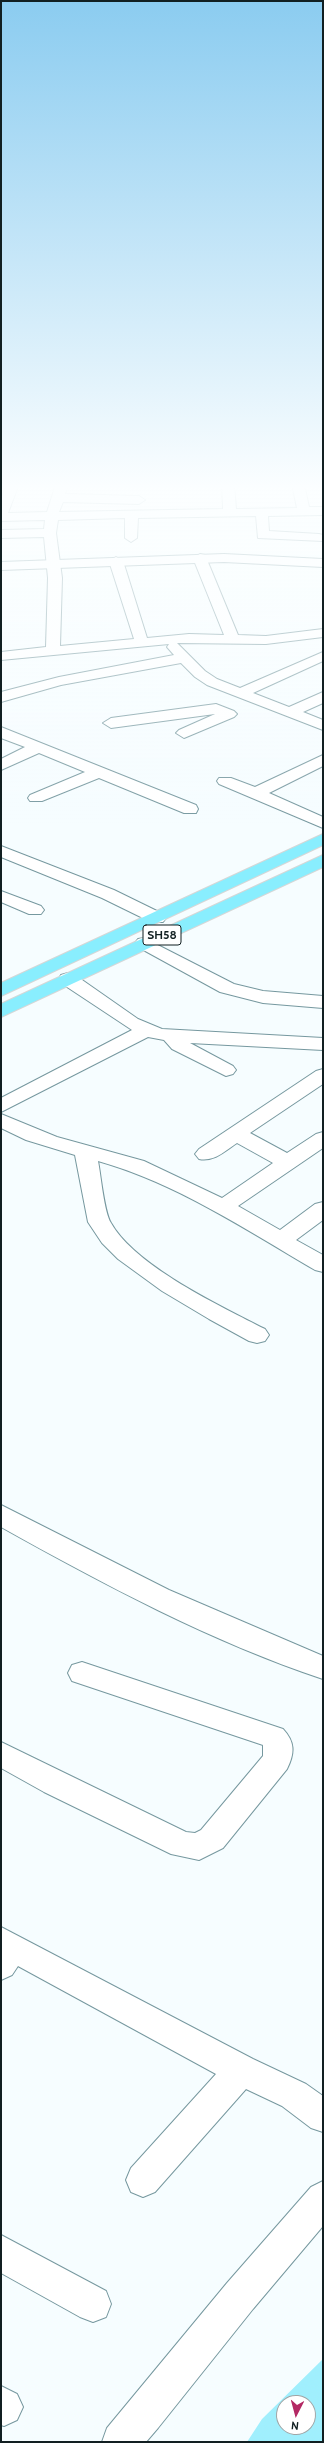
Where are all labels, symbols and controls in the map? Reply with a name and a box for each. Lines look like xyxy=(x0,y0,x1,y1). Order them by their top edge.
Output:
road number: SH58 xyxy=(143,925,181,945)
north arrow xyxy=(276,2395,316,2435)
text: N xyxy=(290,2419,299,2433)

